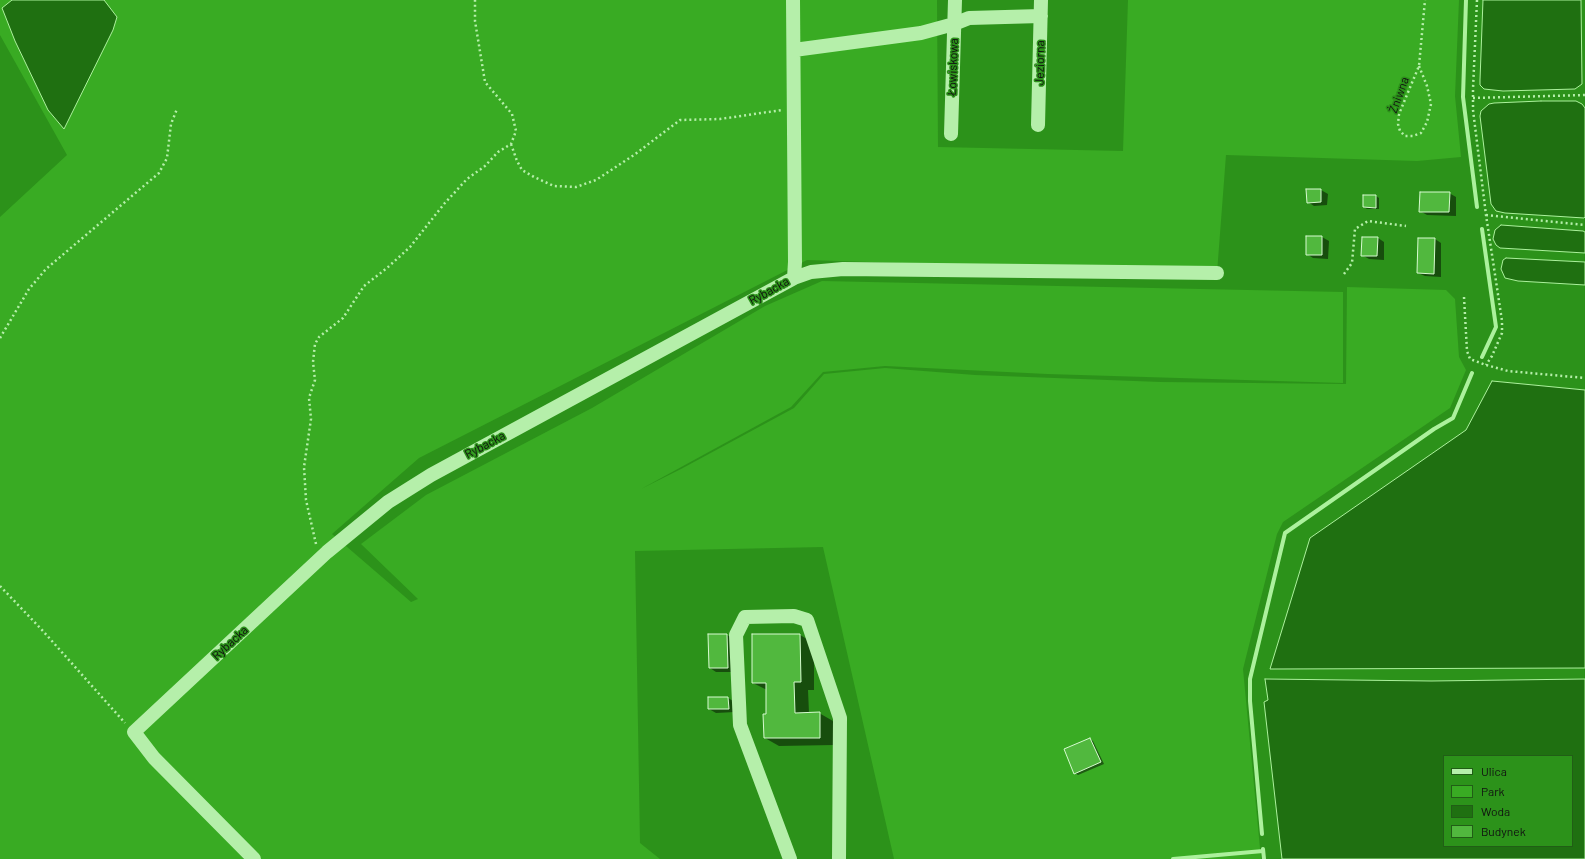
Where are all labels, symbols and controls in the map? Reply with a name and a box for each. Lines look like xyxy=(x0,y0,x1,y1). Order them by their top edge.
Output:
street label: Łowiskowa xyxy=(945,38,961,96)
street label: Jeziorna xyxy=(1032,40,1048,86)
street label: Żniwna xyxy=(1386,75,1412,115)
street label: Rybacka xyxy=(746,274,792,308)
street label: Rybacka xyxy=(462,428,508,462)
street label: Rybacka xyxy=(209,623,251,663)
legend xyxy=(1443,755,1573,847)
text: Ulica xyxy=(1481,764,1507,778)
text: Park xyxy=(1481,784,1505,798)
text: Woda xyxy=(1481,804,1510,818)
text: Budynek xyxy=(1481,824,1526,838)

